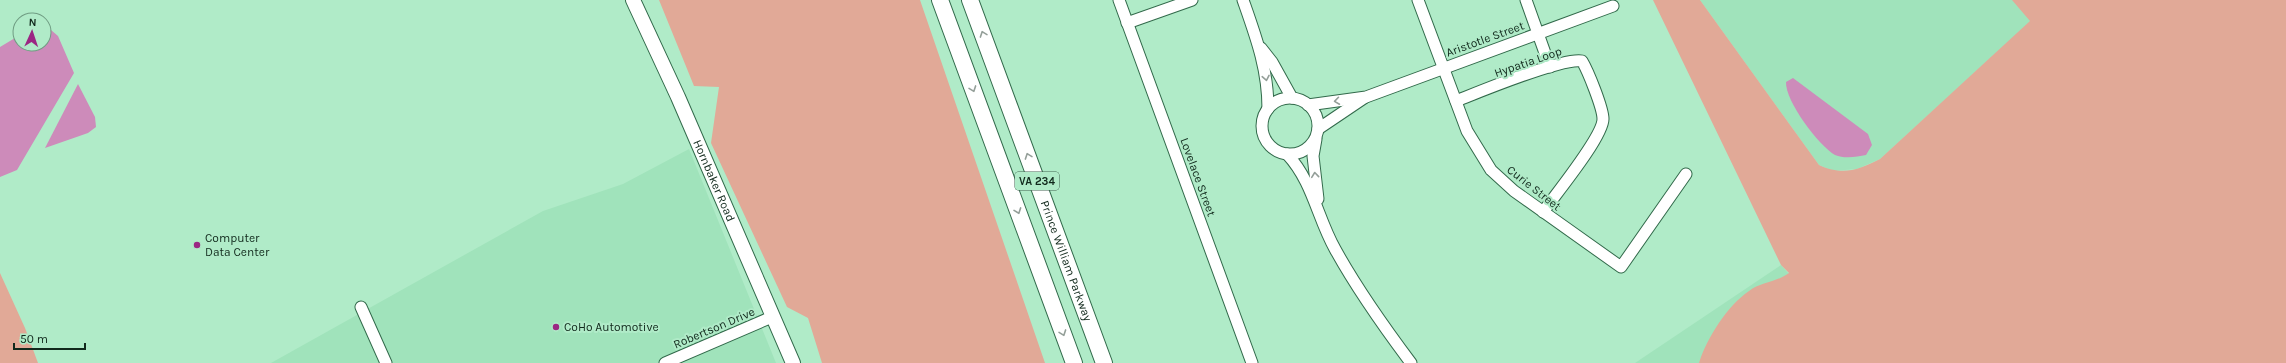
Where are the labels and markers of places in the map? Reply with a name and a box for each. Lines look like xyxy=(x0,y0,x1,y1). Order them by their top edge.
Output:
place label: Computer Data Center xyxy=(205,231,270,259)
marker: Computer Data Center xyxy=(192,240,202,250)
place label: CoHo Automotive xyxy=(564,320,659,334)
marker: CoHo Automotive xyxy=(551,322,561,332)

